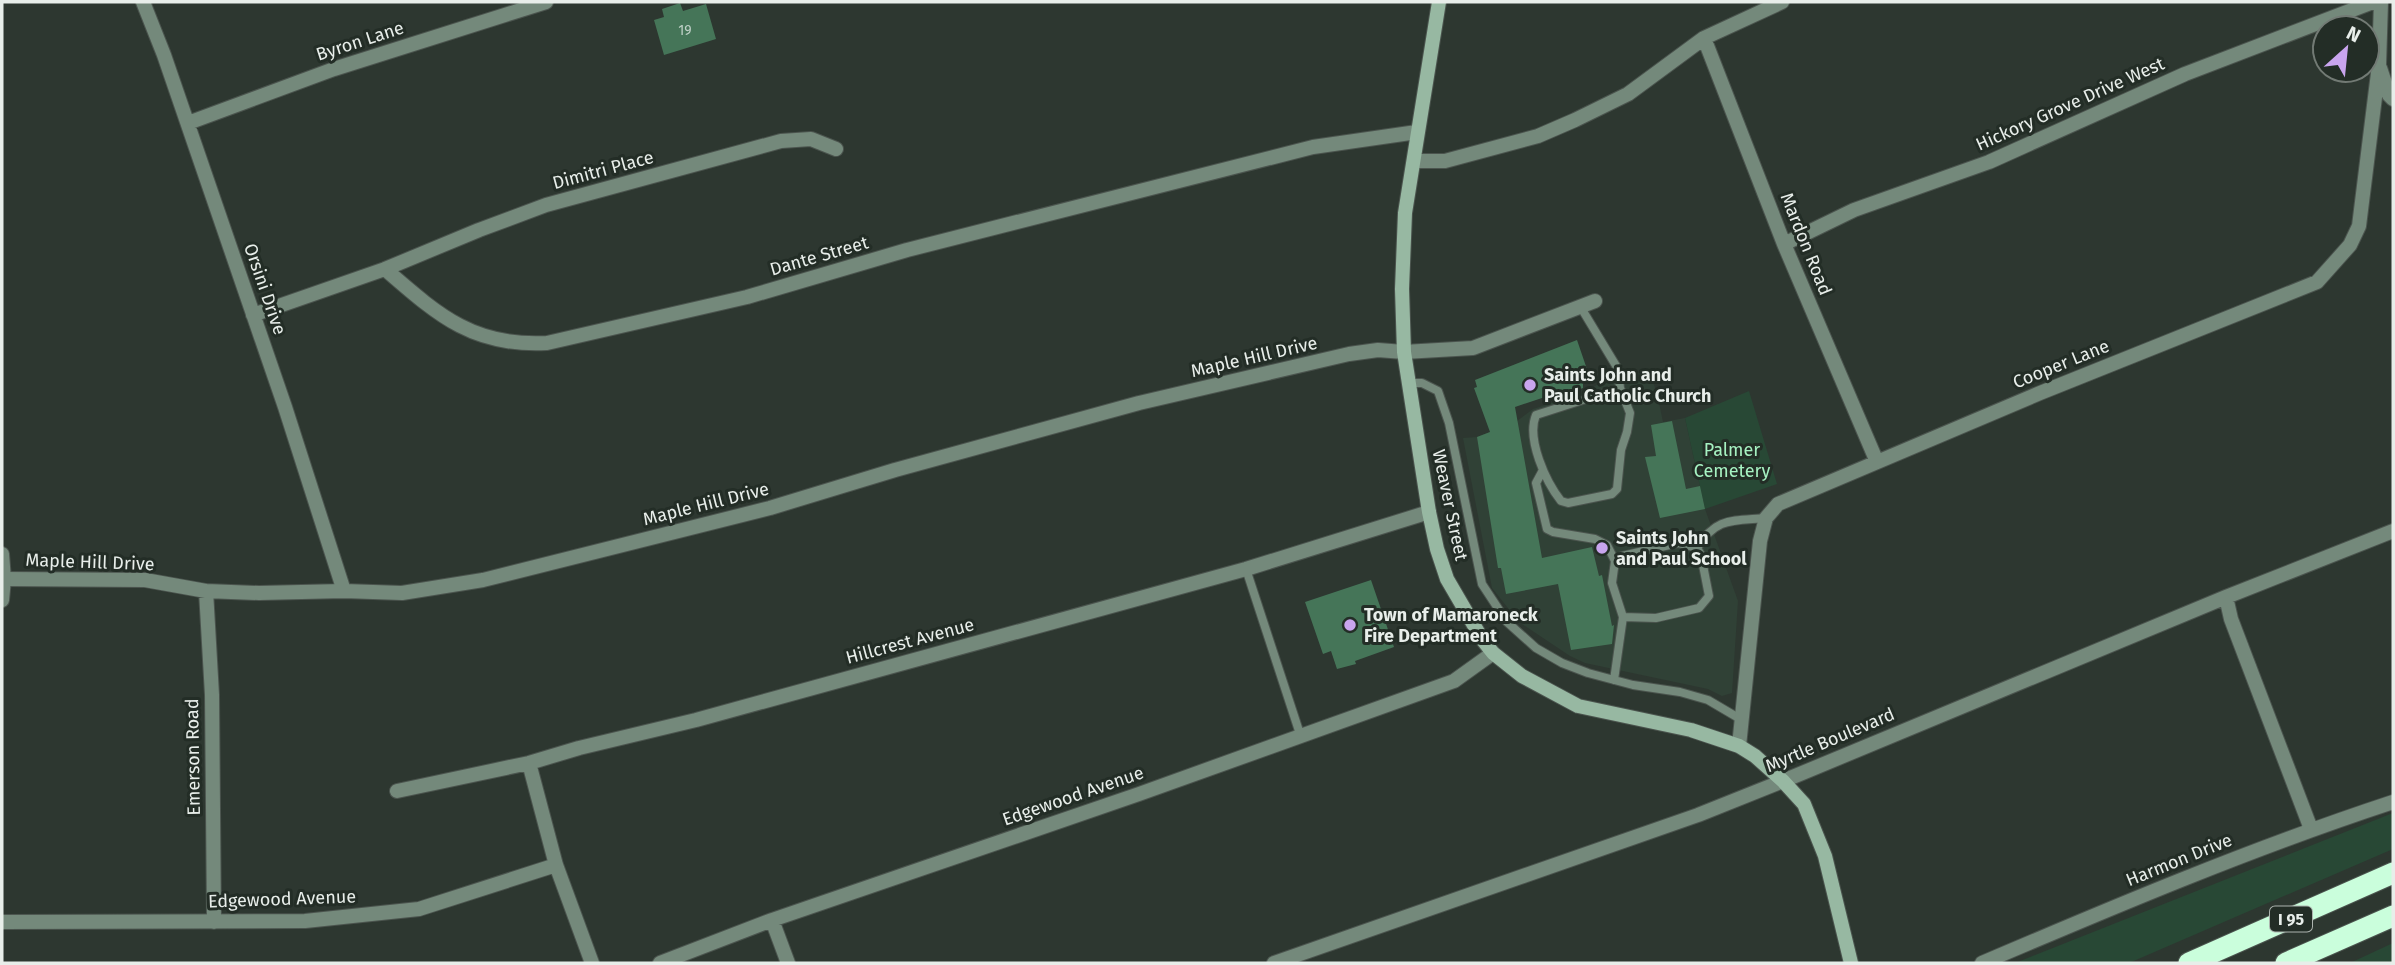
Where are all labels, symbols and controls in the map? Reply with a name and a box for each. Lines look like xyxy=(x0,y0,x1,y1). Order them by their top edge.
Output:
north arrow xyxy=(2311,14,2381,84)
street label: Byron Lane xyxy=(313,16,407,66)
text: N xyxy=(2343,21,2364,47)
house number: 19 xyxy=(678,22,692,39)
street label: Hickory Grove Drive West xyxy=(1972,52,2168,156)
street label: Dimitri Place xyxy=(550,146,656,194)
street label: Mardon Road xyxy=(1776,190,1836,298)
street label: Dante Street xyxy=(767,231,871,281)
street label: Orsini Drive xyxy=(239,240,291,338)
street label: Maple Hill Drive xyxy=(1189,332,1319,382)
street label: Cooper Lane xyxy=(2010,335,2112,393)
place label: Saints John and Paul Catholic Church xyxy=(1544,364,1711,407)
marker: Saints John and Paul Catholic Church xyxy=(1522,377,1538,393)
park label: Palmer Cemetery xyxy=(1694,439,1770,482)
street label: Weaver Street xyxy=(1427,447,1473,563)
street label: Maple Hill Drive xyxy=(641,478,771,530)
place label: Saints John and Paul School xyxy=(1616,527,1747,570)
marker: Saints John and Paul School xyxy=(1594,540,1610,556)
street label: Maple Hill Drive xyxy=(25,549,155,575)
place label: Town of Mamaroneck Fire Department xyxy=(1364,604,1539,647)
street label: Hillcrest Avenue xyxy=(843,613,977,669)
marker: Town of Mamaroneck Fire Department xyxy=(1342,617,1358,633)
street label: Emerson Road xyxy=(181,698,205,816)
street label: Myrtle Boulevard xyxy=(1762,703,1898,777)
street label: Edgewood Avenue xyxy=(999,761,1147,831)
street label: Harmon Drive xyxy=(2123,829,2235,891)
street label: Edgewood Avenue xyxy=(208,885,356,913)
road number: I 95 xyxy=(2270,906,2312,931)

